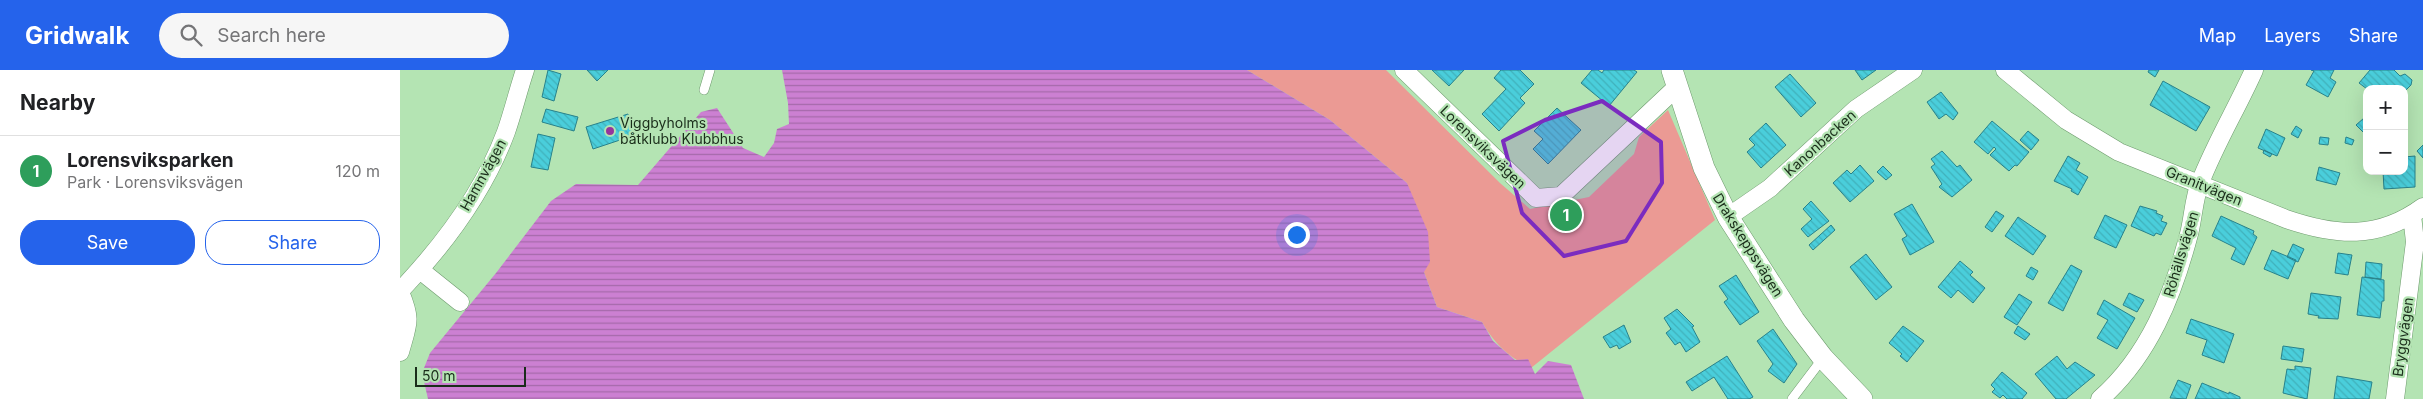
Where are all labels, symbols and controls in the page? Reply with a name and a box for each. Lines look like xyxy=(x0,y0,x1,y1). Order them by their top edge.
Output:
search box xyxy=(159,13,509,58)
text: Gridwalk xyxy=(25,21,129,50)
icon: search xyxy=(177,21,205,49)
text: Search here xyxy=(217,24,326,47)
text: Map xyxy=(2199,25,2236,46)
text: Layers xyxy=(2264,25,2321,46)
text: Share xyxy=(2349,25,2398,46)
map controls xyxy=(2363,85,2408,175)
button: + xyxy=(2363,85,2408,130)
text: Nearby xyxy=(20,90,95,115)
street label: Lorensviksvägen xyxy=(1437,102,1530,192)
street label: Kanonbacken xyxy=(1780,106,1859,179)
place label: Viggbyholms båtklubb Klubbhus xyxy=(620,114,744,147)
marker: Viggbyholms båtklubb Klubbhus xyxy=(604,125,616,137)
button: − xyxy=(2363,130,2408,175)
street label: Hamnvägen xyxy=(456,136,509,214)
text: Lorensviksparken xyxy=(67,149,234,172)
text: 1 xyxy=(33,161,39,181)
text: 120 m xyxy=(335,161,380,181)
street label: Granitvägen xyxy=(2164,163,2245,209)
text: Park · Lorensviksvägen xyxy=(67,172,243,192)
street label: Drakskeppsvägen xyxy=(1710,190,1787,300)
pin: 1 xyxy=(1550,196,1582,234)
street label: Röhällsvägen xyxy=(2159,209,2202,299)
button: Save xyxy=(20,220,195,265)
button: Share xyxy=(205,220,380,265)
your location xyxy=(1284,222,1310,248)
street label: Bryggvägen xyxy=(2389,296,2416,378)
scale bar xyxy=(415,364,526,387)
text: 50 m xyxy=(422,367,456,384)

